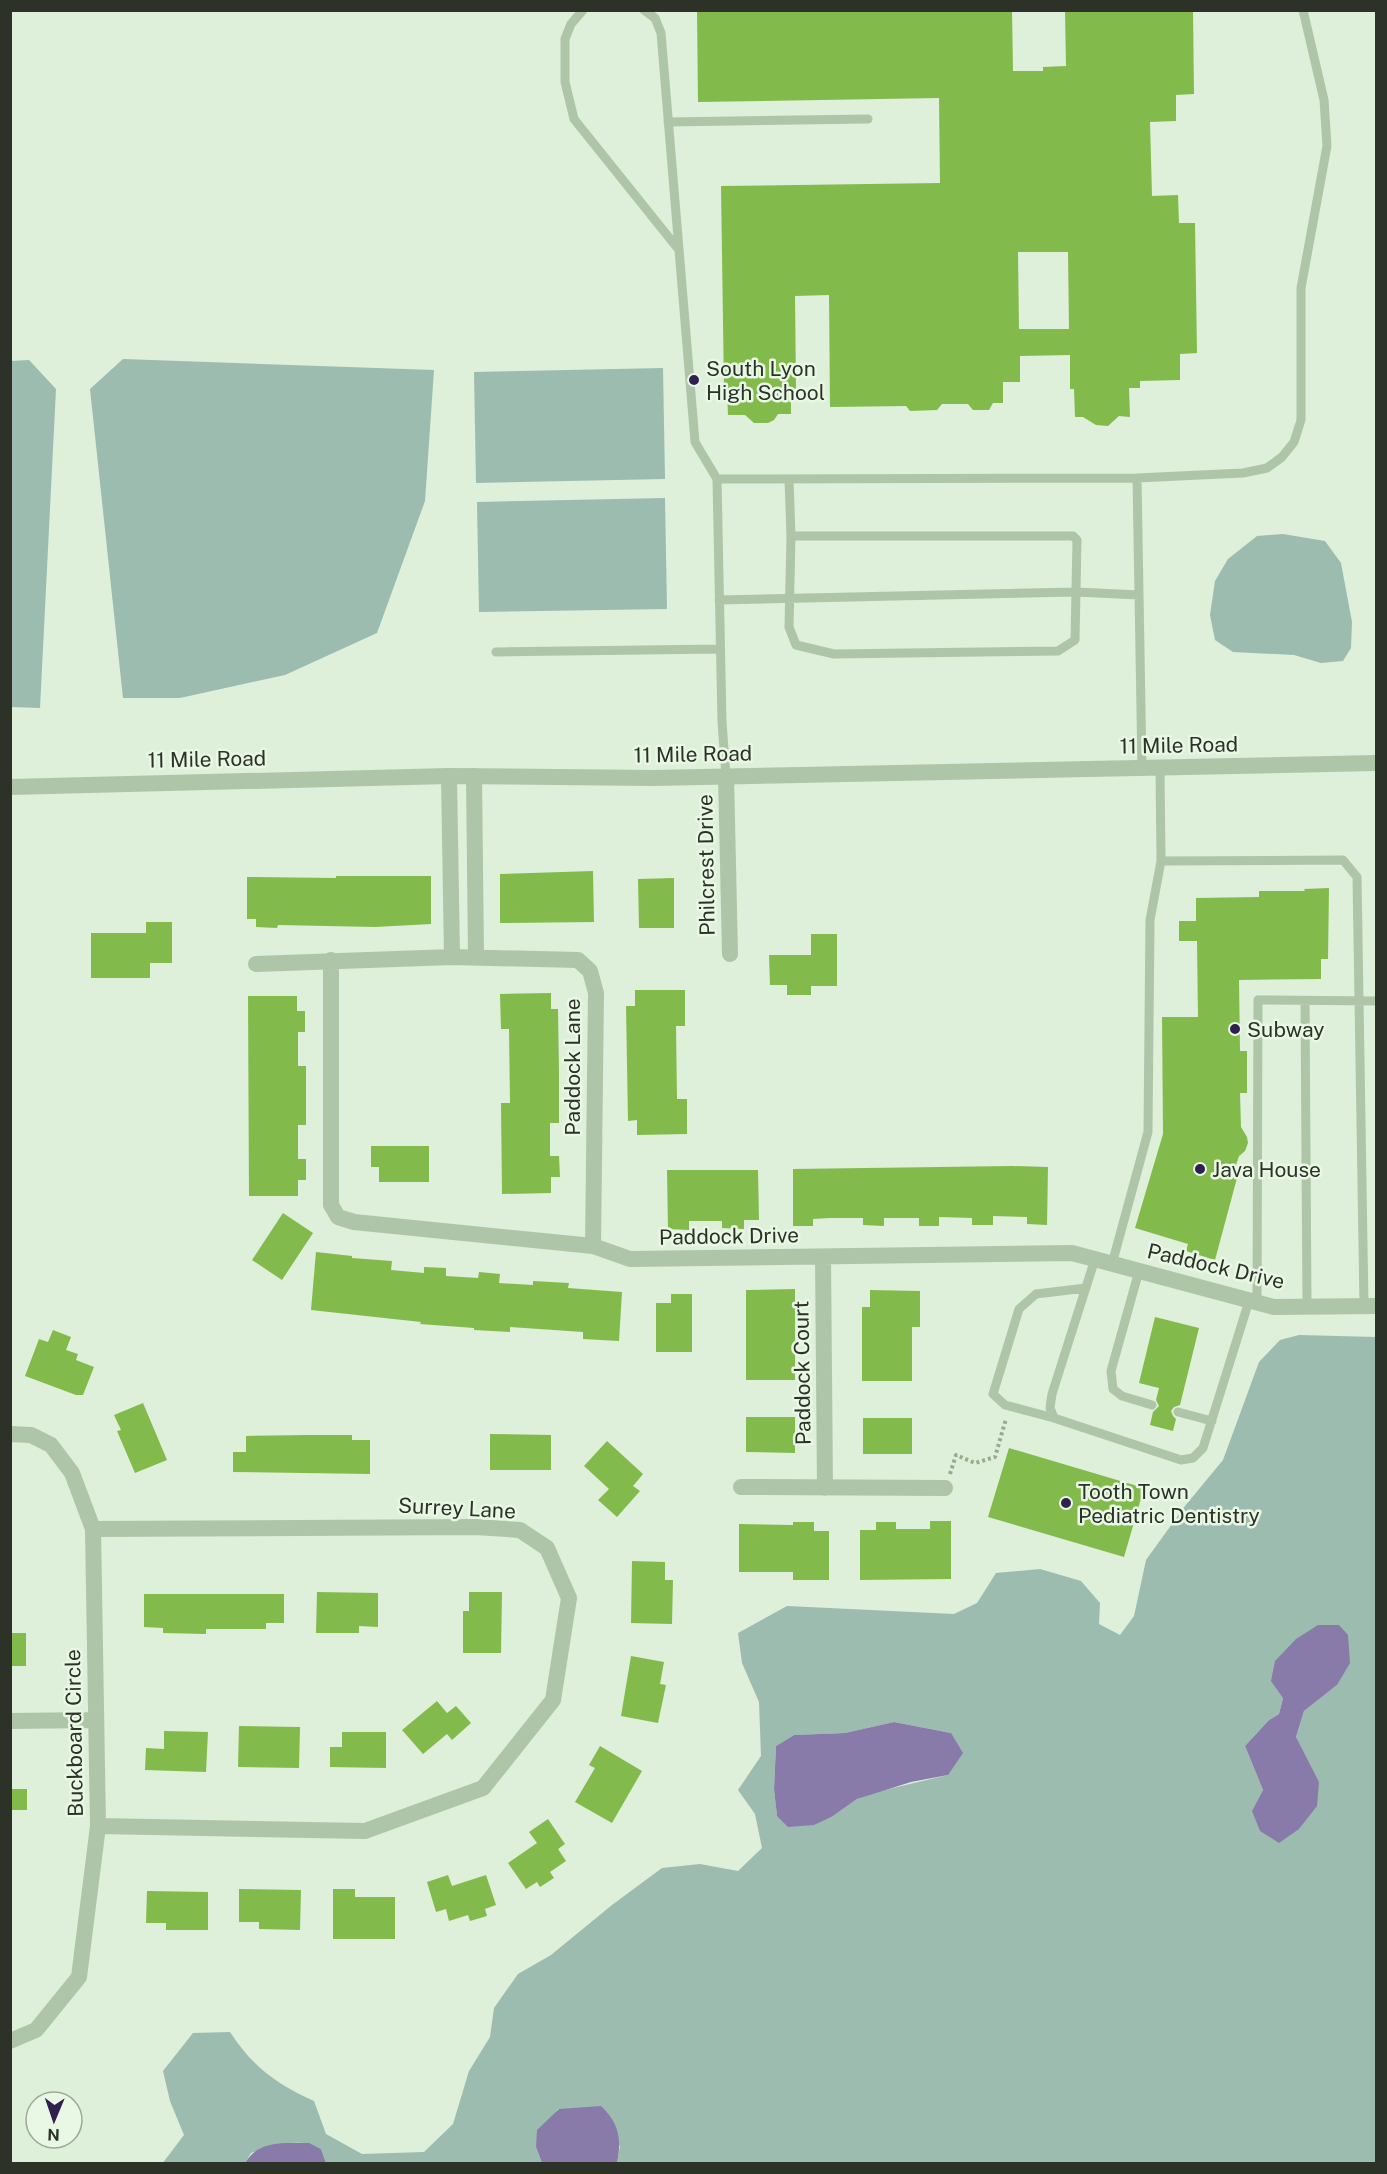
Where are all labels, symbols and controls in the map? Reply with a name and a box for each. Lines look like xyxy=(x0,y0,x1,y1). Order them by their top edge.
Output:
place label: South Lyon High School xyxy=(706,356,825,405)
marker: South Lyon High School xyxy=(687,373,701,387)
street label: 11 Mile Road xyxy=(1120,731,1238,759)
street label: 11 Mile Road xyxy=(634,740,752,768)
street label: 11 Mile Road xyxy=(148,745,266,773)
street label: Philcrest Drive xyxy=(692,794,720,936)
street label: Paddock Lane xyxy=(560,998,585,1136)
place label: Subway xyxy=(1247,1017,1324,1042)
marker: Subway xyxy=(1228,1022,1242,1036)
place label: Java House xyxy=(1212,1157,1321,1182)
marker: Java House xyxy=(1193,1162,1207,1176)
street label: Paddock Drive xyxy=(659,1222,799,1250)
street label: Paddock Drive xyxy=(1145,1238,1287,1294)
street label: Paddock Court xyxy=(788,1301,816,1445)
place label: Tooth Town Pediatric Dentistry xyxy=(1078,1479,1260,1528)
street label: Surrey Lane xyxy=(397,1492,517,1524)
marker: Tooth Town Pediatric Dentistry xyxy=(1059,1496,1073,1510)
street label: Buckboard Circle xyxy=(60,1649,88,1817)
north arrow xyxy=(24,2090,84,2150)
text: N xyxy=(47,2125,60,2144)

